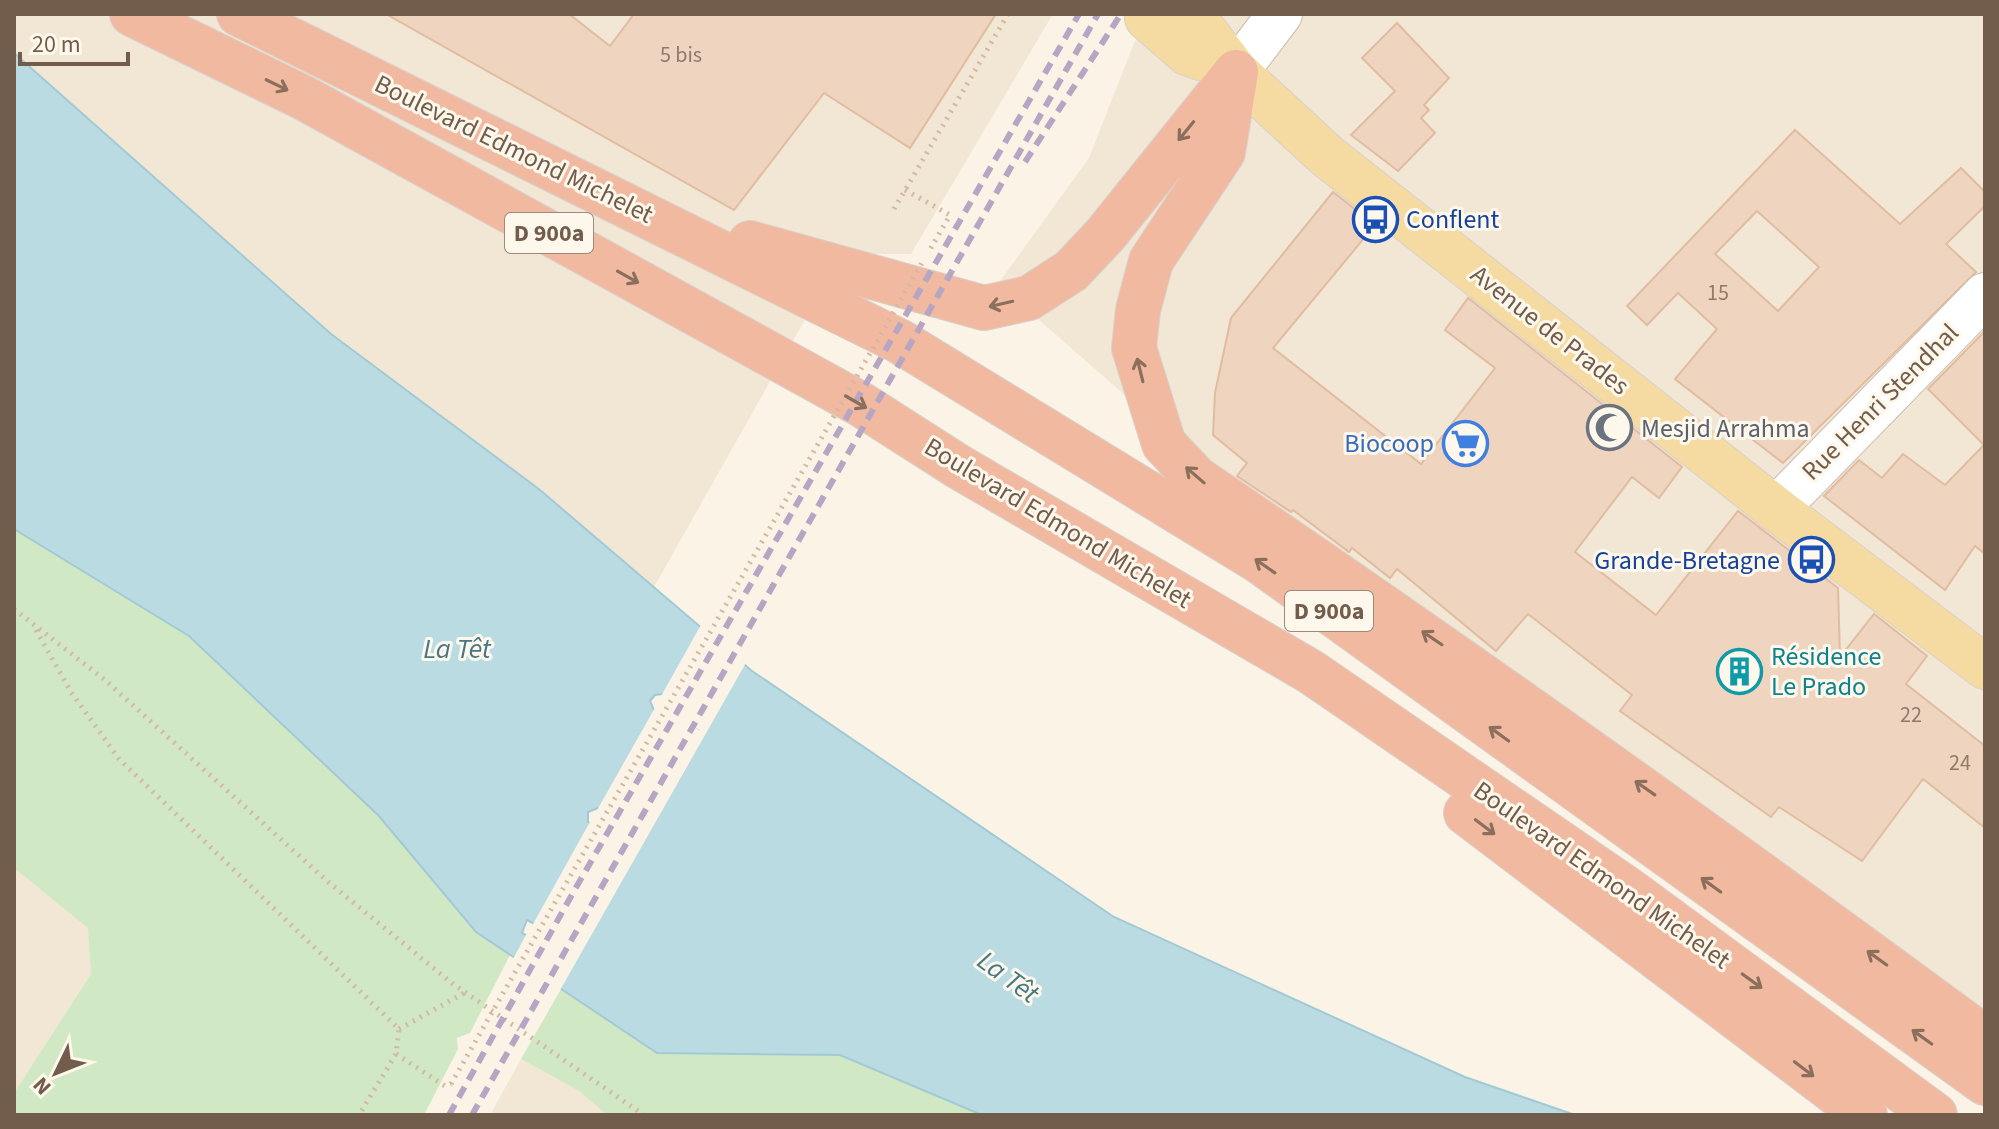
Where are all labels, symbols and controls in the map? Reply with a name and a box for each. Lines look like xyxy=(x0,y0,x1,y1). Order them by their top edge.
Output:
scale bar xyxy=(20,16,128,66)
text: 20 m xyxy=(32,27,81,62)
house number: 5 bis xyxy=(660,39,702,71)
street label: Boulevard Edmond Michelet xyxy=(368,65,660,233)
one-way arrow xyxy=(265,78,289,93)
one-way arrow xyxy=(1177,120,1194,141)
bus stop icon: Conflent xyxy=(1351,195,1399,243)
place label: Conflent xyxy=(1406,201,1500,238)
road number: D 900a xyxy=(505,213,593,253)
street label: Avenue de Prades xyxy=(1463,256,1637,404)
one-way arrow xyxy=(616,269,640,285)
house number: 15 xyxy=(1707,277,1729,309)
one-way arrow xyxy=(988,297,1014,312)
street label: Rue Henri Stendhal xyxy=(1793,315,1967,489)
one-way arrow xyxy=(1131,358,1146,384)
one-way arrow xyxy=(844,394,867,410)
mosque icon: Mesjid Arrahma xyxy=(1586,404,1634,452)
place label: Mesjid Arrahma xyxy=(1641,410,1810,447)
supermarket icon: Biocoop xyxy=(1441,419,1489,467)
place label: Biocoop xyxy=(1344,425,1434,462)
street label: Boulevard Edmond Michelet xyxy=(917,428,1199,618)
one-way arrow xyxy=(1186,466,1206,484)
bus stop icon: Grande-Bretagne xyxy=(1787,536,1835,584)
place label: Grande-Bretagne xyxy=(1594,542,1780,579)
one-way arrow xyxy=(1255,558,1277,574)
road number: D 900a xyxy=(1285,591,1373,631)
water label: La Têt xyxy=(423,629,492,669)
one-way arrow xyxy=(1422,630,1444,646)
place label: Résidence Le Prado xyxy=(1771,638,1881,705)
building icon: Résidence Le Prado xyxy=(1716,647,1764,695)
house number: 22 xyxy=(1900,699,1922,731)
one-way arrow xyxy=(1489,725,1511,742)
house number: 24 xyxy=(1949,747,1971,779)
street label: Boulevard Edmond Michelet xyxy=(1466,772,1738,978)
one-way arrow xyxy=(1634,780,1656,796)
one-way arrow xyxy=(1474,818,1495,835)
one-way arrow xyxy=(1700,877,1722,894)
water label: La Têt xyxy=(969,941,1048,1014)
one-way arrow xyxy=(1867,950,1888,967)
one-way arrow xyxy=(1741,972,1762,989)
one-way arrow xyxy=(1911,1029,1933,1045)
north arrow xyxy=(16,1033,96,1113)
one-way arrow xyxy=(1793,1060,1814,1077)
text: N xyxy=(25,1070,59,1102)

